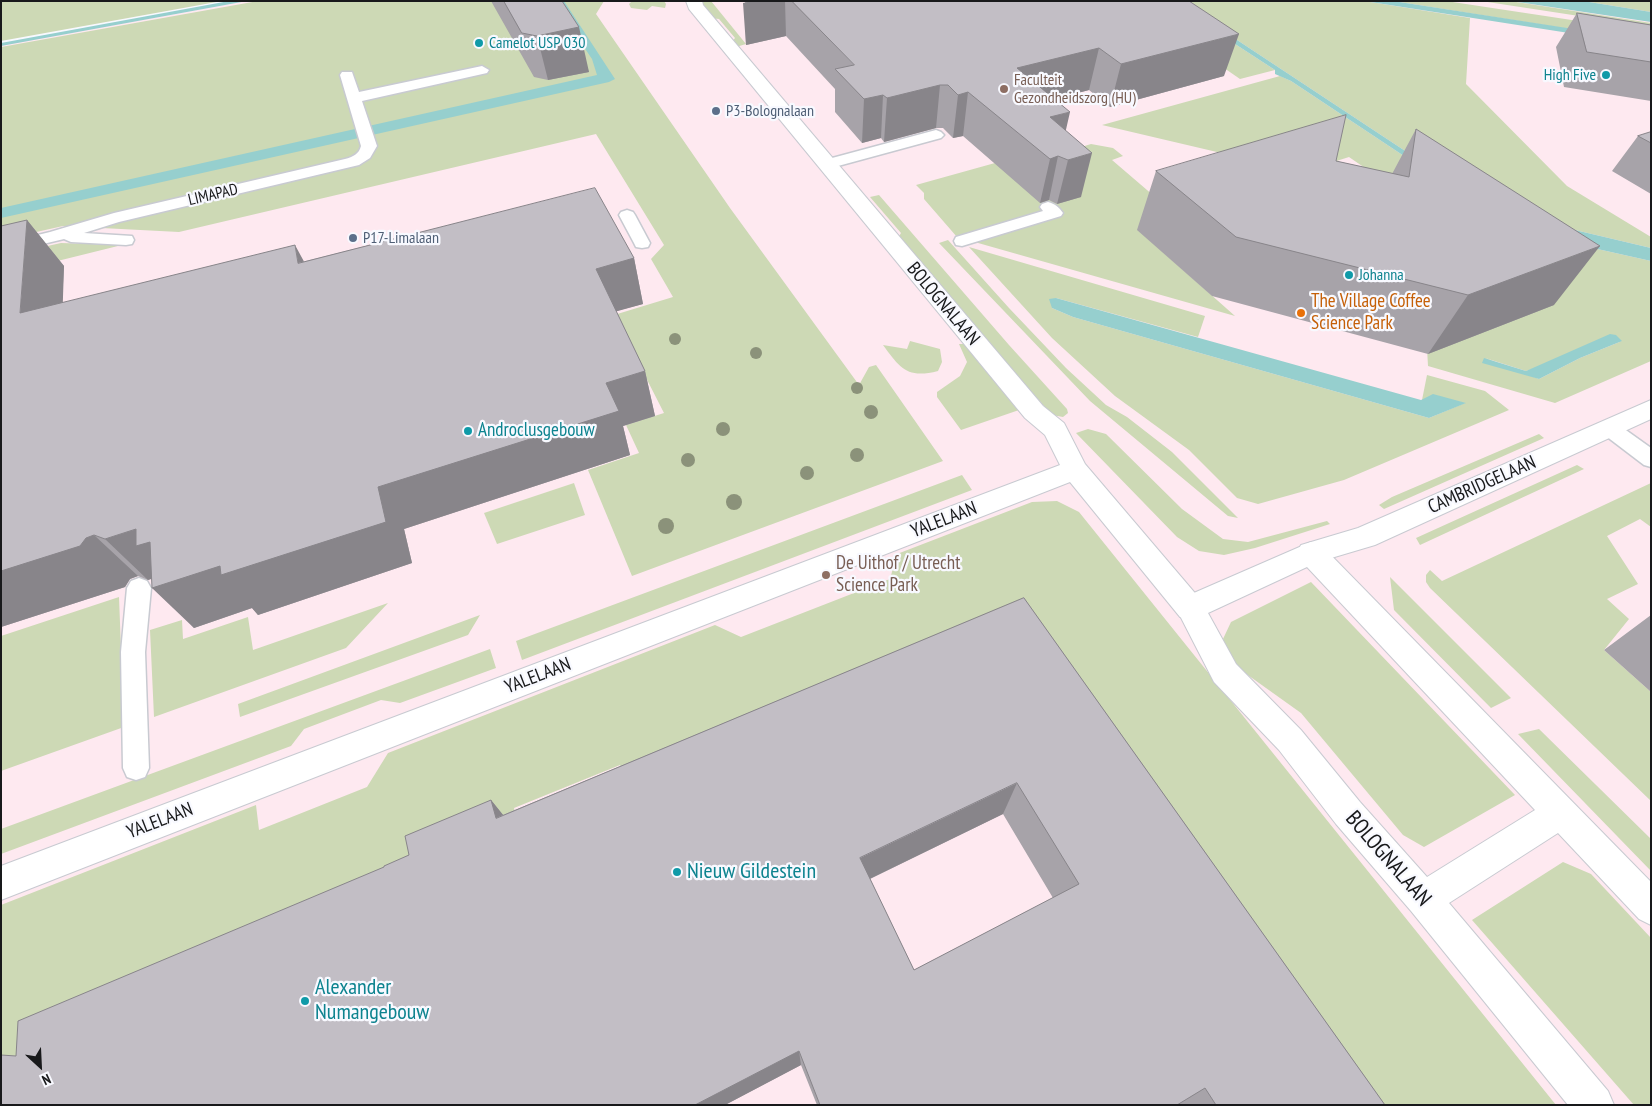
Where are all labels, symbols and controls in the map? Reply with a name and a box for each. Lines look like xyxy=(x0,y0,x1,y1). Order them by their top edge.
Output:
place label: Camelot USP 030 xyxy=(489,33,585,53)
marker: Camelot USP 030 xyxy=(473,37,485,49)
place label: High Five xyxy=(1544,65,1596,85)
marker: High Five xyxy=(1600,69,1612,81)
place label: Faculteit Gezondheidszorg (HU) xyxy=(1014,70,1136,108)
marker: Faculteit Gezondheidszorg (HU) xyxy=(998,83,1010,95)
place label: P3-Bolognalaan xyxy=(726,101,814,121)
marker: P3-Bolognalaan xyxy=(710,105,722,117)
street label: LIMAPAD xyxy=(186,180,240,210)
place label: P17-Limalaan xyxy=(363,228,439,248)
marker: P17-Limalaan xyxy=(347,232,359,244)
street label: BOLOGNALAAN xyxy=(902,258,984,350)
place label: Johanna xyxy=(1359,265,1404,285)
marker: Johanna xyxy=(1343,269,1355,281)
place label: The Village Coffee Science Park xyxy=(1311,291,1431,335)
marker: The Village Coffee Science Park xyxy=(1295,307,1307,319)
place label: Androclusgebouw xyxy=(478,420,595,442)
marker: Androclusgebouw xyxy=(462,425,474,437)
street label: CAMBRIDGELAAN xyxy=(1425,451,1539,519)
street label: YALELAAN xyxy=(908,497,980,543)
place label: De Uithof / Utrecht Science Park xyxy=(836,553,960,597)
marker: De Uithof / Utrecht Science Park xyxy=(820,569,832,581)
street label: YALELAAN xyxy=(502,653,574,699)
street label: YALELAAN xyxy=(124,798,196,844)
street label: BOLOGNALAAN xyxy=(1340,806,1436,912)
place label: Nieuw Gildestein xyxy=(687,859,816,885)
marker: Nieuw Gildestein xyxy=(671,866,683,878)
place label: Alexander Numangebouw xyxy=(315,975,429,1026)
marker: Alexander Numangebouw xyxy=(299,995,311,1007)
north arrow xyxy=(15,1041,65,1091)
text: N xyxy=(39,1070,54,1089)

